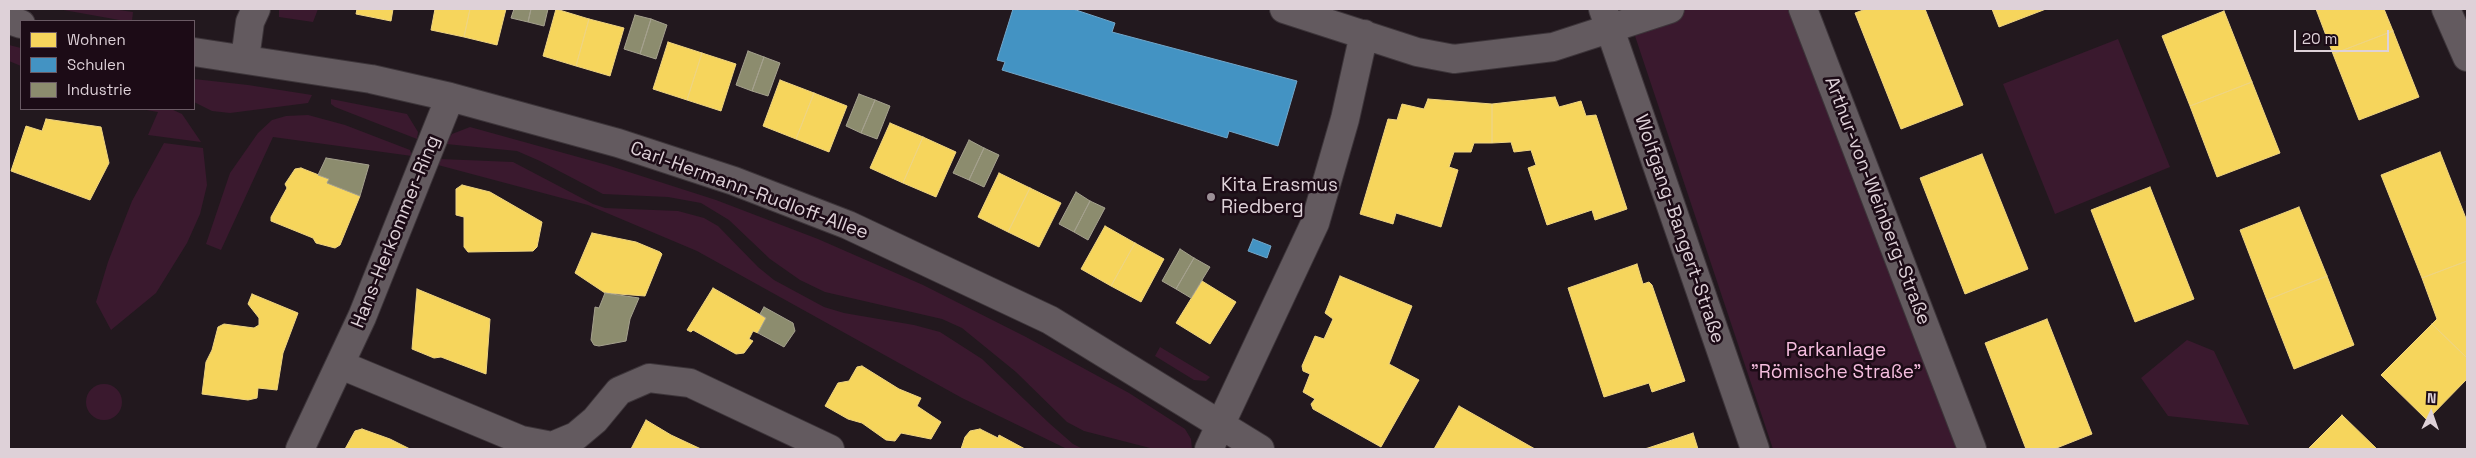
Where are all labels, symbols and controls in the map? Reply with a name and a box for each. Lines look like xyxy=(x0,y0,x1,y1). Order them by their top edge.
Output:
legend xyxy=(20,20,195,110)
scale bar xyxy=(2296,20,2391,52)
text: 20 m xyxy=(2302,29,2337,48)
text: Wohnen xyxy=(67,30,126,49)
text: Schulen xyxy=(67,55,125,74)
street label: Arthur-von-Weinberg-Straße xyxy=(1819,74,1935,328)
text: Industrie xyxy=(67,80,132,99)
street label: Wolfgang-Bangert-Straße xyxy=(1629,112,1729,346)
street label: Hans-Herkommer-Ring xyxy=(347,132,445,332)
street label: Carl-Hermann-Rudloff-Allee xyxy=(627,137,871,245)
place label: Kita Erasmus Riedberg xyxy=(1221,175,1338,219)
marker: Kita Erasmus Riedberg xyxy=(1205,191,1217,203)
park label: Parkanlage "Römische Straße" xyxy=(1751,340,1921,384)
north arrow xyxy=(2406,388,2456,438)
text: N xyxy=(2427,389,2437,407)

